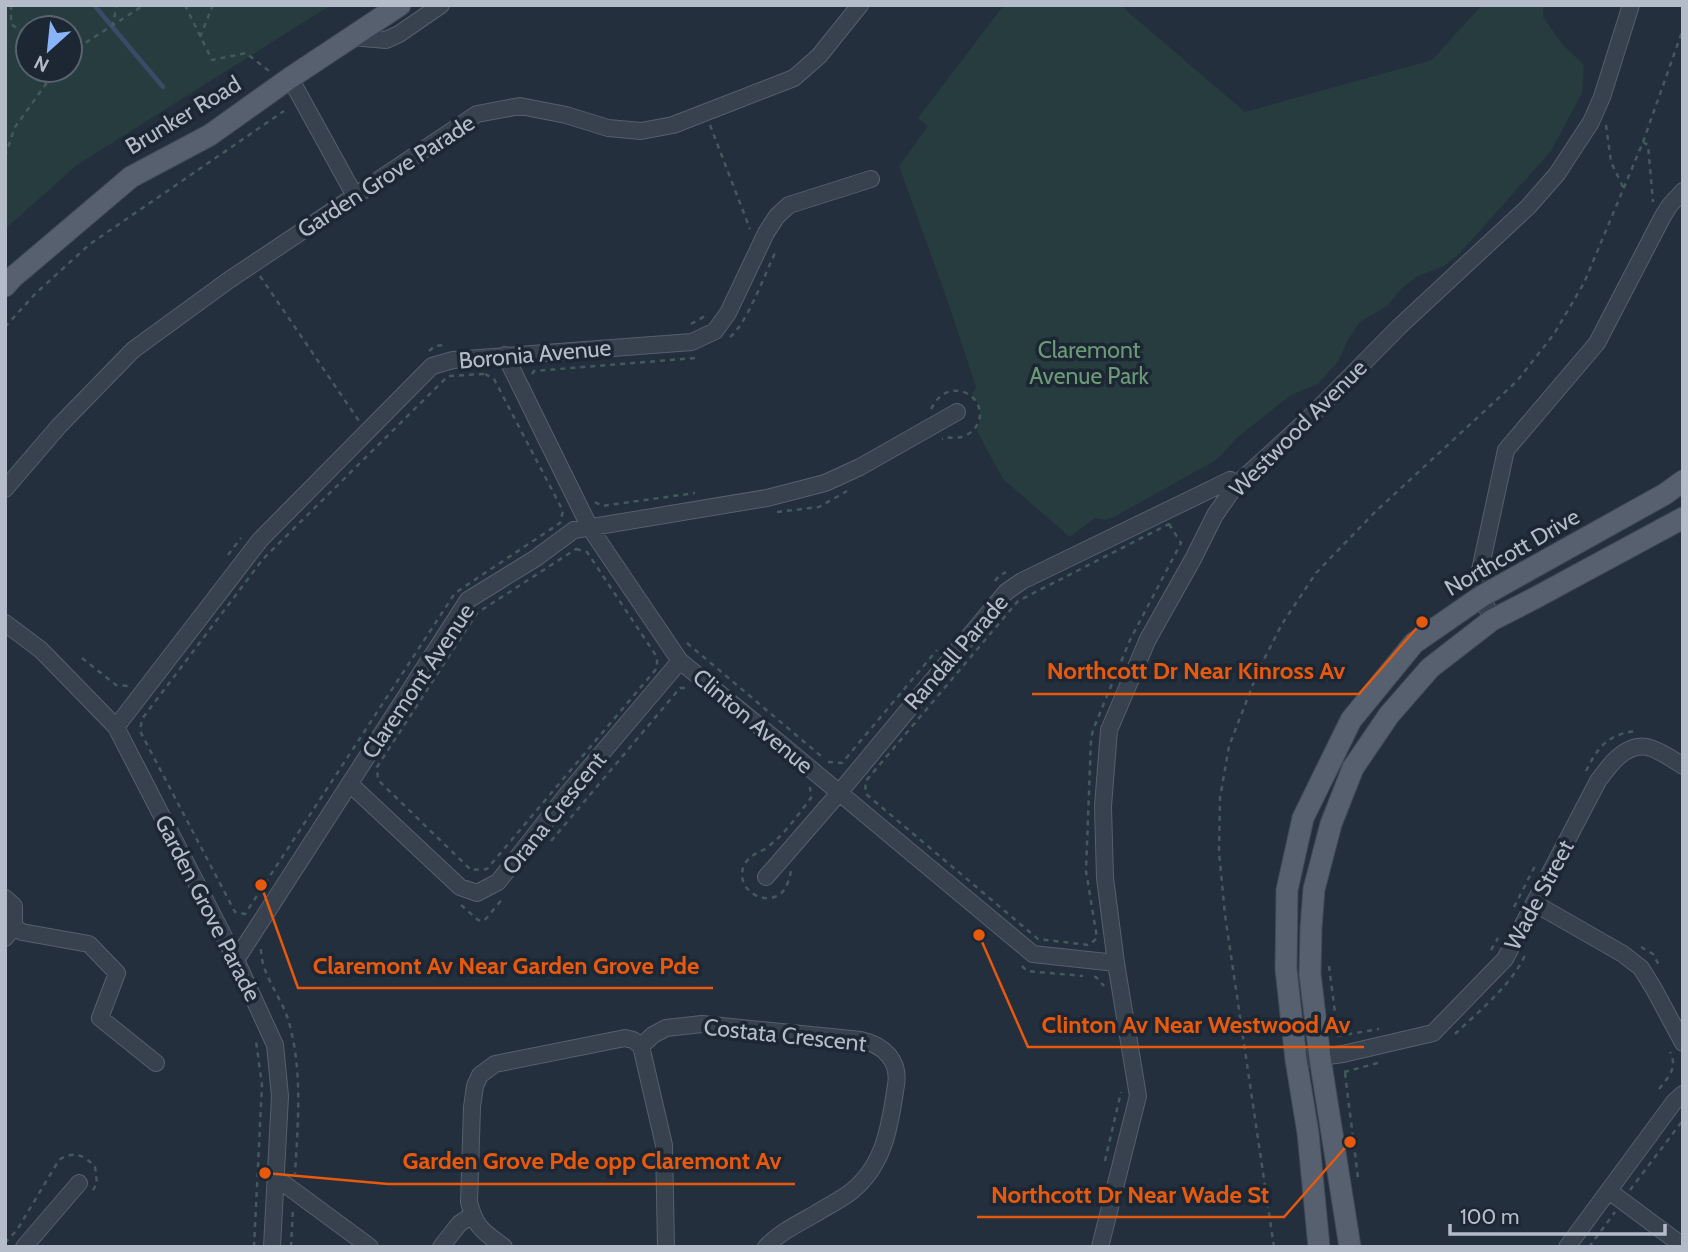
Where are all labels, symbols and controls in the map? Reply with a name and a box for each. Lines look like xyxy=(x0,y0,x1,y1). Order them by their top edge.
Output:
north arrow xyxy=(14,14,84,84)
text: N xyxy=(30,50,53,77)
street label: Brunker Road xyxy=(120,70,246,160)
street label: Garden Grove Parade xyxy=(292,108,480,244)
street label: Boronia Avenue xyxy=(458,333,613,375)
park label: Claremont Avenue Park xyxy=(1029,336,1149,390)
street label: Westwood Avenue xyxy=(1224,353,1373,502)
street label: Northcott Drive xyxy=(1440,502,1585,602)
street label: Randall Parade xyxy=(898,588,1014,716)
street label: Claremont Avenue xyxy=(356,598,480,764)
callout: Northcott Dr Near Kinross Av xyxy=(1032,649,1359,694)
text: Northcott Dr Near Kinross Av xyxy=(1047,656,1345,685)
street label: Clinton Avenue xyxy=(687,663,819,780)
street label: Orana Crescent xyxy=(496,746,612,880)
street label: Garden Grove Parade xyxy=(149,810,267,1006)
street label: Wade Street xyxy=(1498,835,1580,955)
callout: Claremont Av Near Garden Grove Pde xyxy=(298,943,713,988)
text: Claremont Av Near Garden Grove Pde xyxy=(313,951,699,980)
callout: Clinton Av Near Westwood Av xyxy=(1028,1002,1364,1047)
text: Clinton Av Near Westwood Av xyxy=(1042,1010,1351,1039)
street label: Costata Crescent xyxy=(702,1013,868,1057)
callout: Garden Grove Pde opp Claremont Av xyxy=(388,1139,795,1184)
text: Garden Grove Pde opp Claremont Av xyxy=(402,1146,782,1175)
callout: Northcott Dr Near Wade St xyxy=(977,1172,1284,1217)
text: Northcott Dr Near Wade St xyxy=(991,1180,1269,1209)
scale bar xyxy=(1450,1192,1665,1236)
text: 100 m xyxy=(1460,1204,1519,1229)

